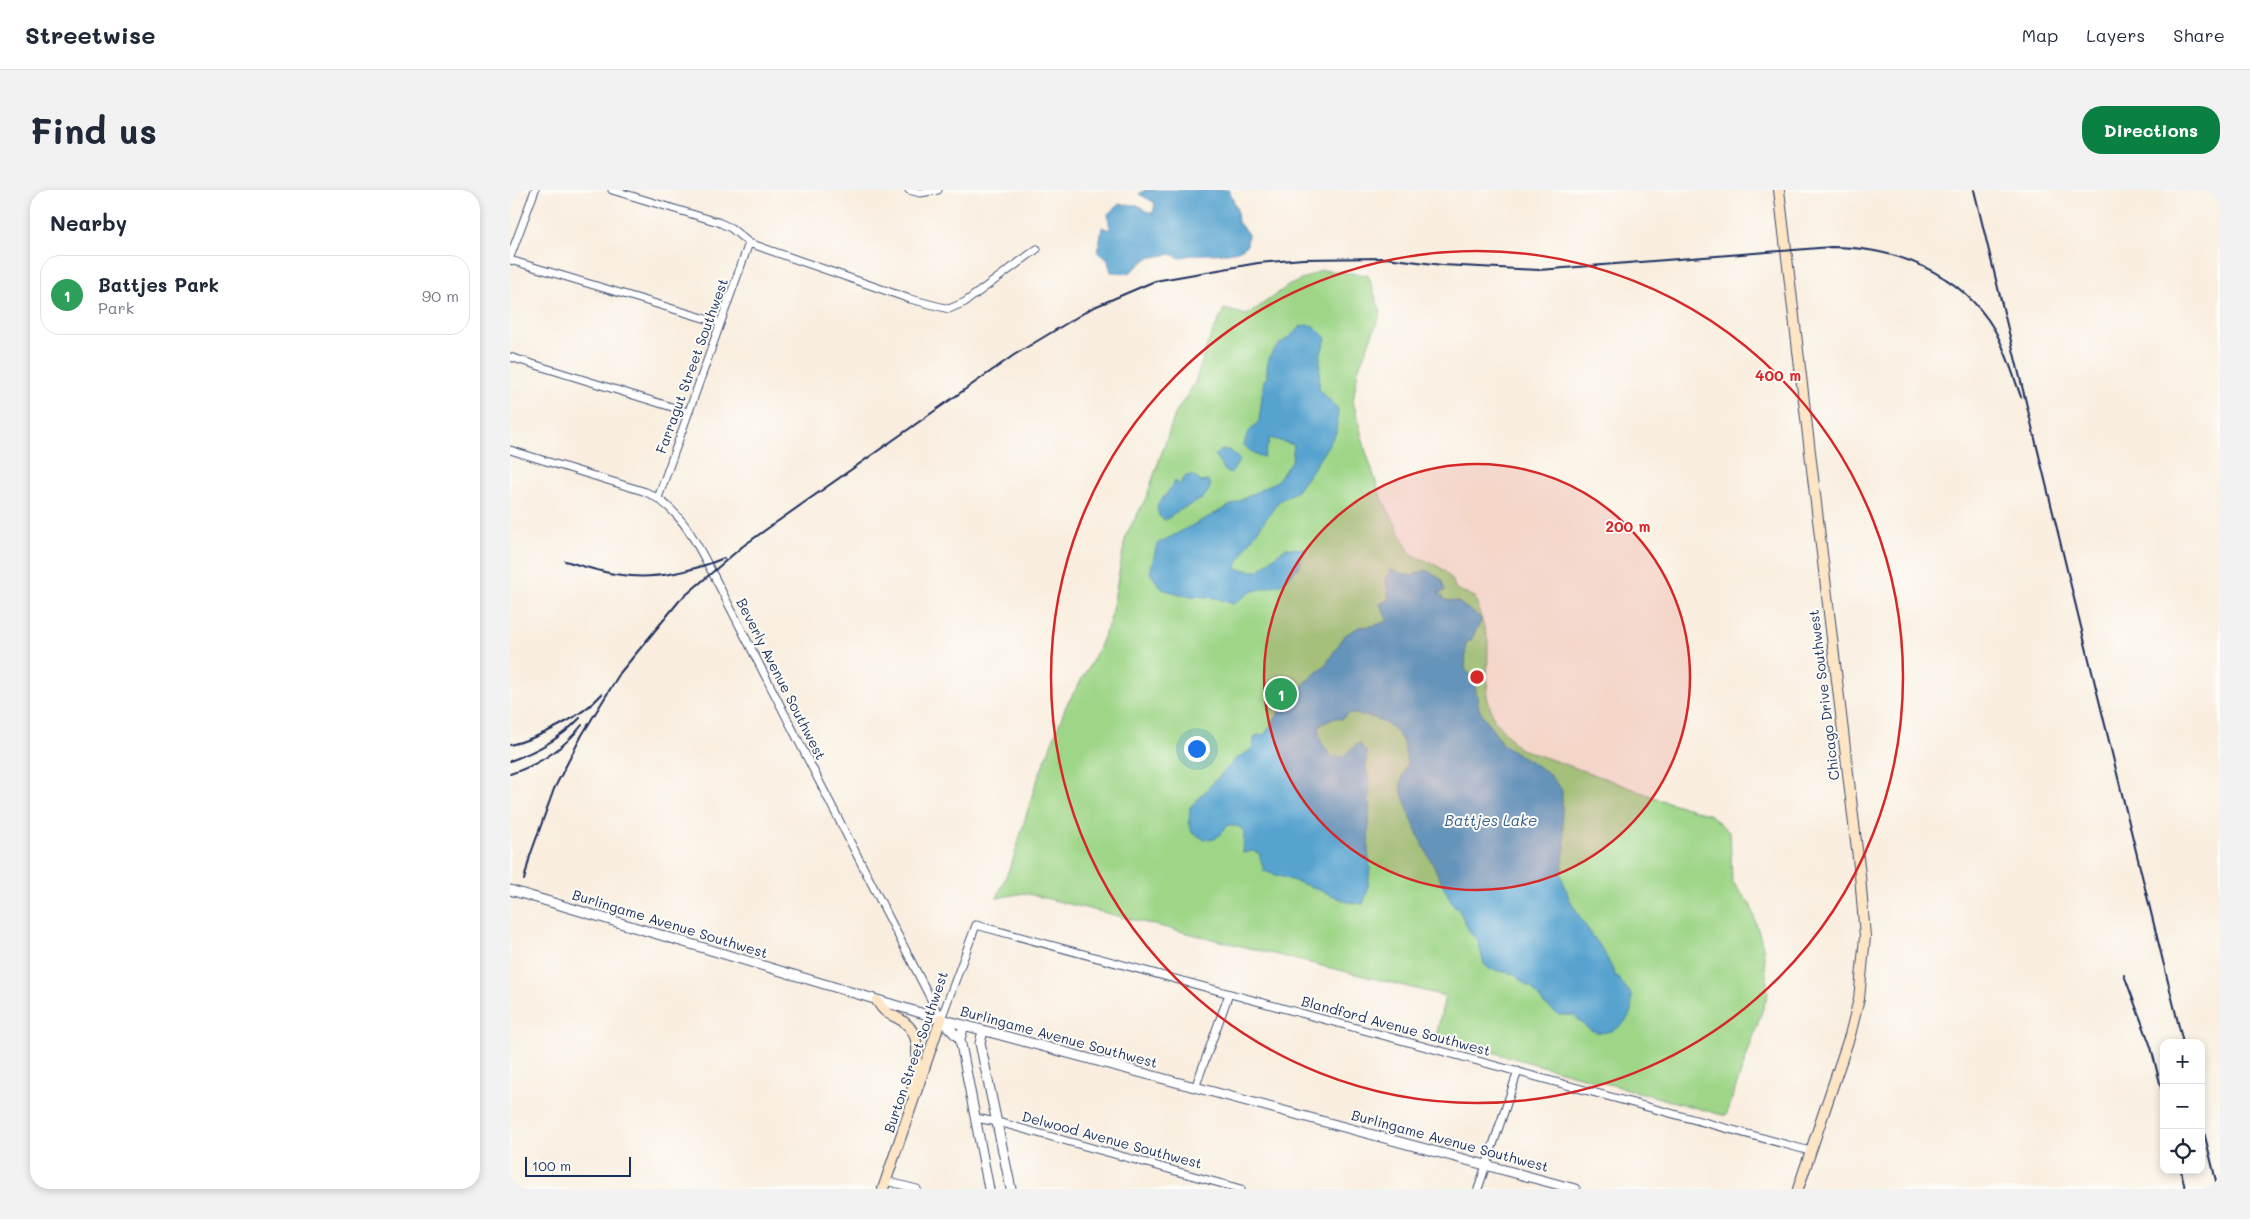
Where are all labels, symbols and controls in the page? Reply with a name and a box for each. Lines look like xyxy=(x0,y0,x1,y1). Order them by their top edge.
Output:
text: Streetwise xyxy=(25,19,155,50)
text: Map xyxy=(2022,23,2058,47)
text: Layers xyxy=(2086,23,2145,47)
text: Share xyxy=(2173,23,2225,47)
button: Directions xyxy=(2082,106,2220,154)
text: Find us xyxy=(30,107,157,153)
text: Nearby xyxy=(50,209,127,236)
text: Battjes Park xyxy=(98,272,219,297)
street label: Farragut Street Southwest xyxy=(651,276,732,456)
text: 1 xyxy=(63,285,71,306)
text: 90 m xyxy=(422,285,459,306)
text: Park xyxy=(98,297,134,318)
text: 400 m xyxy=(1755,365,1801,385)
text: 200 m xyxy=(1606,516,1651,536)
street label: Beverly Avenue Southwest xyxy=(732,595,831,763)
street label: Chicago Drive Southwest xyxy=(1804,609,1843,782)
centre of rings xyxy=(1468,668,1486,686)
pin: 1 xyxy=(1265,675,1297,713)
your location xyxy=(1184,736,1210,762)
water label: Battjes Lake xyxy=(1445,810,1537,830)
street label: Burlingame Avenue Southwest xyxy=(570,885,770,962)
street label: Burton Street Southwest xyxy=(879,969,952,1135)
street label: Blandford Avenue Southwest xyxy=(1299,991,1493,1060)
street label: Burlingame Avenue Southwest xyxy=(958,1001,1160,1072)
map controls xyxy=(2160,1039,2205,1174)
button: + xyxy=(2160,1039,2205,1084)
button: − xyxy=(2160,1084,2205,1129)
street label: Burlingame Avenue Southwest xyxy=(1349,1105,1551,1176)
street label: Delwood Avenue Southwest xyxy=(1020,1106,1204,1173)
button: locate xyxy=(2160,1129,2205,1174)
scale bar xyxy=(525,1154,631,1177)
text: 100 m xyxy=(532,1156,571,1175)

